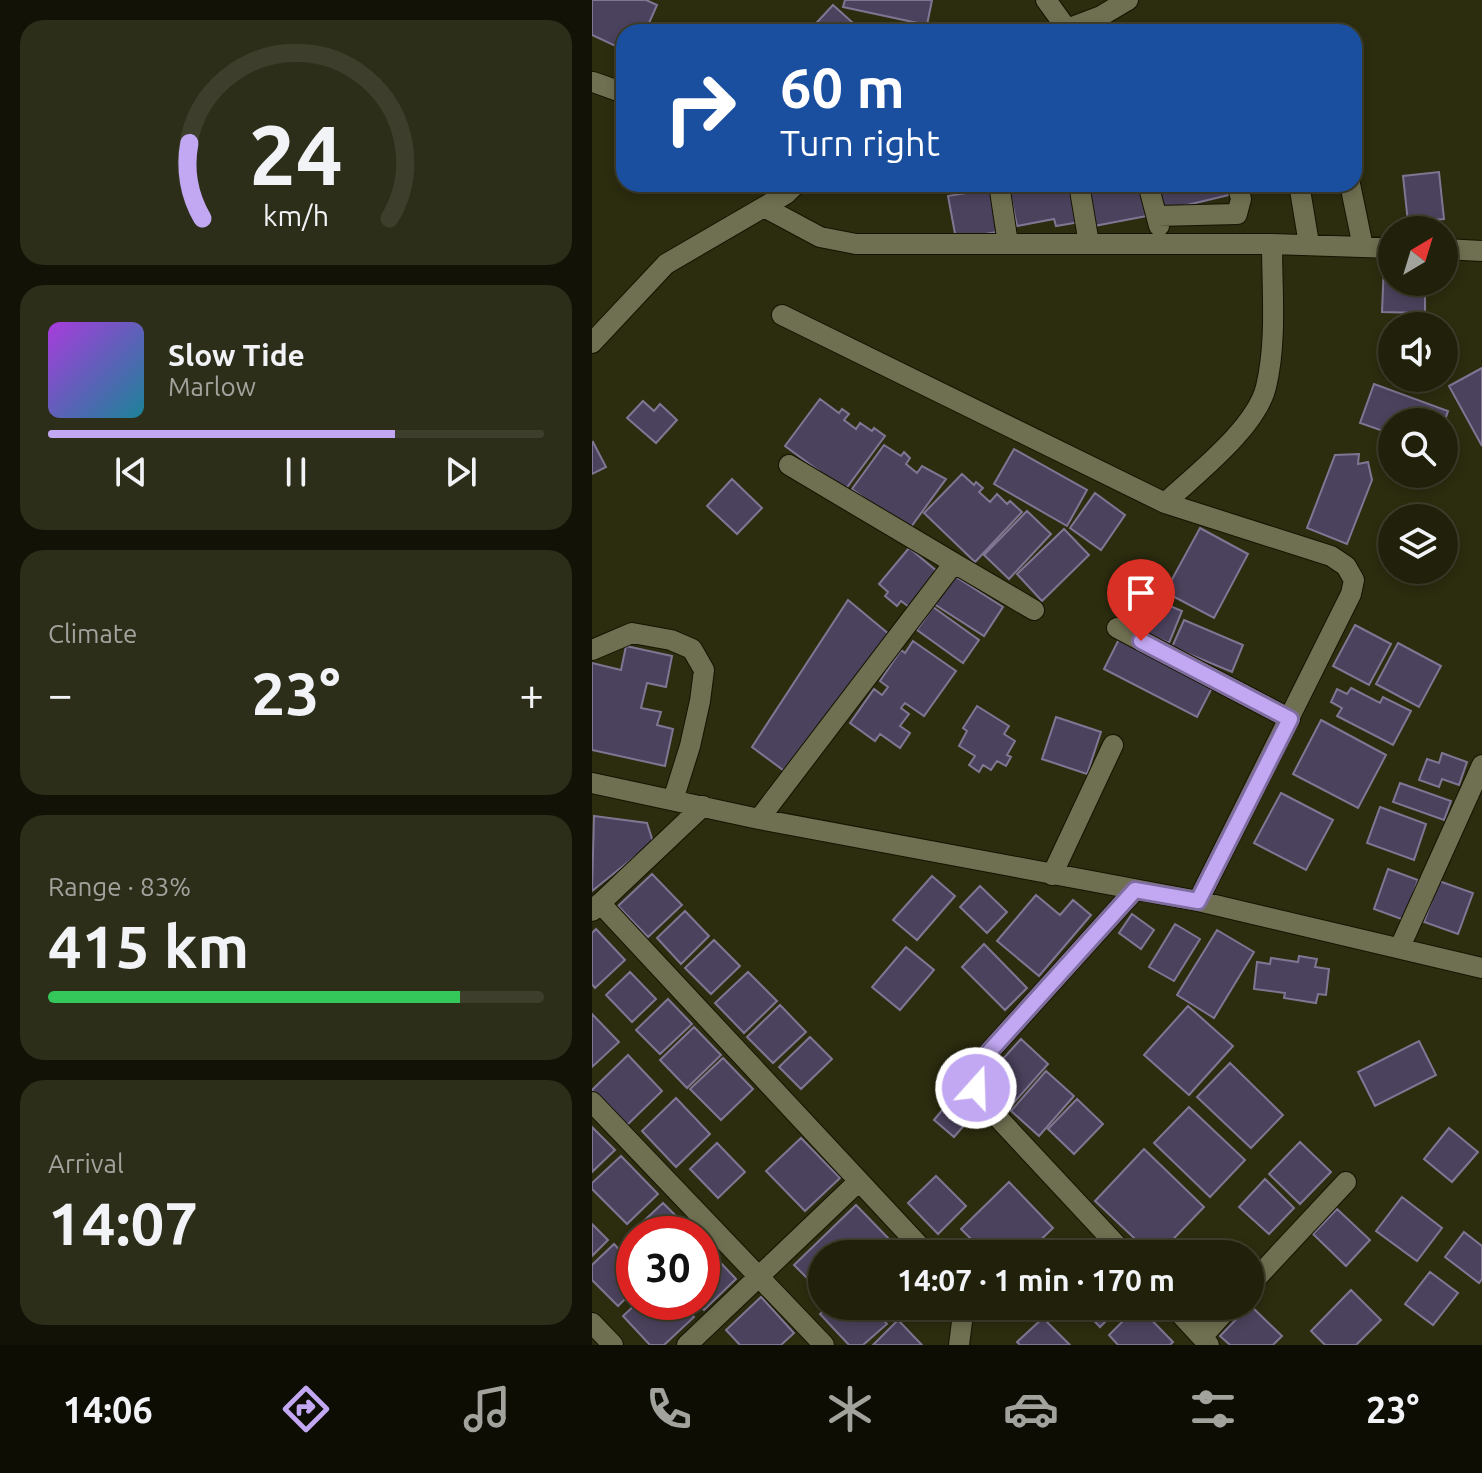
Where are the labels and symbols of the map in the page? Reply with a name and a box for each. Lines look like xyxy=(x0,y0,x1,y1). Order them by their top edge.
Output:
north arrow xyxy=(1378,216,1458,296)
pin xyxy=(1107,559,1175,641)
position arrow xyxy=(934,1046,1018,1130)
speed limit sign: 30 xyxy=(616,1216,720,1320)

